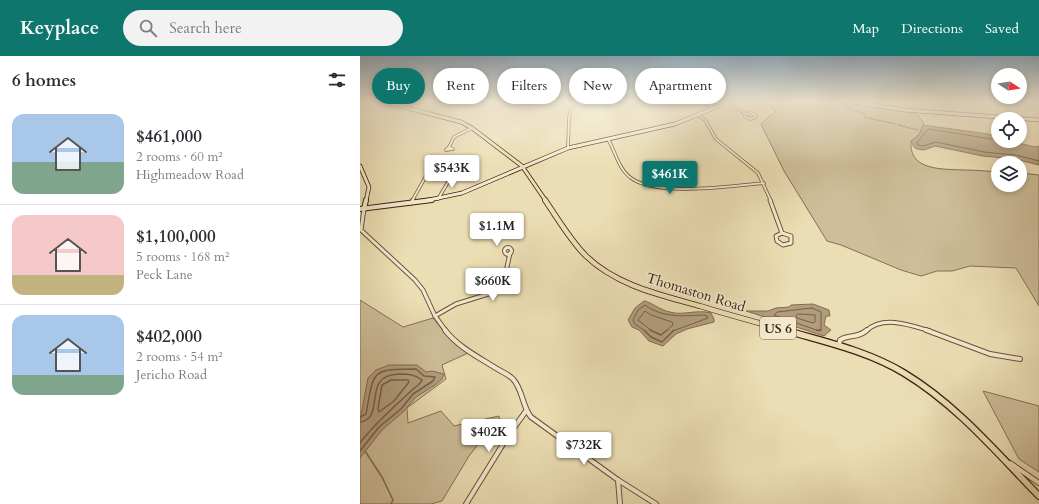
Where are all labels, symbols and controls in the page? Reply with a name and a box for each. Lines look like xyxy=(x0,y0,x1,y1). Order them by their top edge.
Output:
search box xyxy=(123,10,403,46)
text: Keyplace xyxy=(20,15,99,41)
icon: search xyxy=(137,17,159,39)
text: Search here xyxy=(169,18,242,38)
text: Map xyxy=(853,19,879,38)
text: Directions xyxy=(901,19,963,38)
text: Saved xyxy=(985,19,1019,38)
chip: Buy xyxy=(372,68,425,104)
chip: Rent xyxy=(433,68,489,104)
chip: Filters xyxy=(497,68,561,104)
chip: New xyxy=(569,68,627,104)
chip: Apartment xyxy=(635,68,726,104)
north arrow xyxy=(991,68,1027,104)
map controls xyxy=(991,68,1027,192)
text: 6 homes xyxy=(12,69,76,92)
icon: filters xyxy=(326,69,348,91)
button: locate xyxy=(991,112,1027,148)
text: $461,000 xyxy=(136,125,202,148)
icon: home xyxy=(44,130,92,178)
text: 2 rooms · 60 m² xyxy=(136,148,223,166)
pin: $543K xyxy=(424,155,480,189)
button: layers xyxy=(991,156,1027,192)
text: $543K xyxy=(433,159,471,177)
pin: $461K xyxy=(642,161,698,195)
text: $461K xyxy=(651,165,689,183)
text: Highmeadow Road xyxy=(136,166,244,184)
pin: $1.1M xyxy=(469,213,525,247)
text: $1.1M xyxy=(479,217,515,235)
text: $1,100,000 xyxy=(136,225,216,248)
icon: home xyxy=(44,231,92,279)
text: 5 rooms · 168 m² xyxy=(136,248,229,266)
text: Peck Lane xyxy=(136,266,193,284)
pin: $660K xyxy=(465,268,521,302)
street label: Thomaston Road xyxy=(644,268,748,317)
text: $660K xyxy=(474,272,512,290)
road number: US 6 xyxy=(760,317,796,339)
text: $402,000 xyxy=(136,325,202,348)
icon: home xyxy=(44,331,92,379)
text: 2 rooms · 54 m² xyxy=(136,348,223,366)
text: Jericho Road xyxy=(136,366,207,384)
pin: $402K xyxy=(461,419,517,453)
text: $402K xyxy=(470,423,508,441)
pin: $732K xyxy=(556,432,612,466)
text: $732K xyxy=(565,436,603,454)

